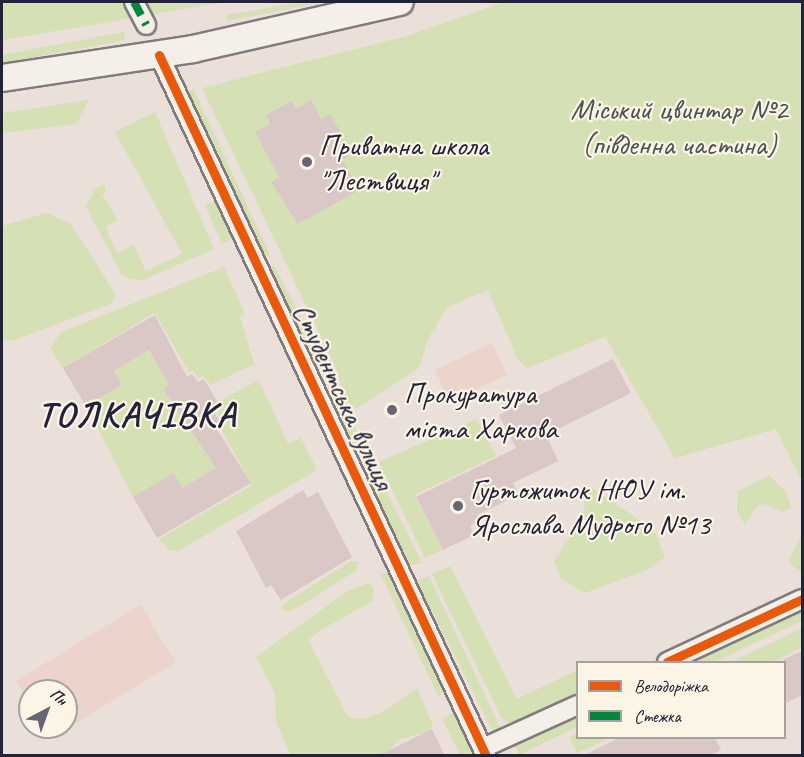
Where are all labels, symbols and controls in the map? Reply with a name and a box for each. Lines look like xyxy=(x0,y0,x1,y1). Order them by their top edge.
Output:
park label: Міський цвинтар №2 (південна частина) xyxy=(571,91,787,162)
place label: Приватна школа "Лествиця" xyxy=(319,127,489,198)
marker: Приватна школа "Лествиця" xyxy=(300,155,314,169)
street label: Студентська вулиця xyxy=(285,297,403,495)
place label: Прокуратура міста Харкова xyxy=(404,375,558,446)
district label: ТОЛКАЧІВКА xyxy=(36,393,238,437)
marker: Прокуратура міста Харкова xyxy=(385,403,399,417)
place label: Гуртожиток НЮУ ім. Ярослава Мудрого №13 xyxy=(470,471,710,542)
marker: Гуртожиток НЮУ ім. Ярослава Мудрого №13 xyxy=(451,499,465,513)
legend xyxy=(576,661,786,739)
text: Велодоріжка xyxy=(634,675,708,697)
north arrow xyxy=(18,679,78,739)
text: Пн xyxy=(46,684,71,710)
text: Стежка xyxy=(634,705,681,727)

